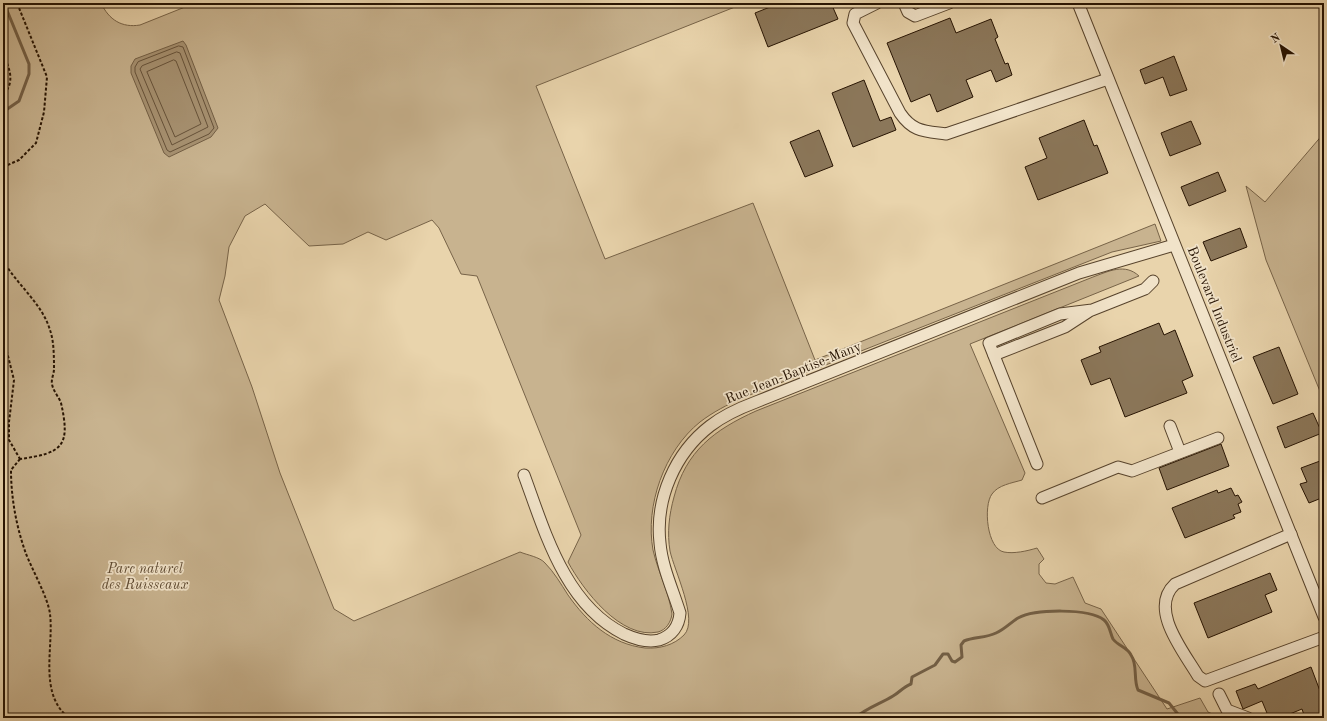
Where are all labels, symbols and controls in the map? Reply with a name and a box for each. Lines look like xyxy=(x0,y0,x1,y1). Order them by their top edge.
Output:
north arrow xyxy=(1261,26,1301,66)
text: N xyxy=(1270,32,1283,46)
street label: Boulevard Industriel xyxy=(1184,244,1244,365)
street label: Rue Jean-Baptise-Many xyxy=(723,339,864,407)
park label: Parc naturel des Ruisseaux xyxy=(102,562,188,592)

